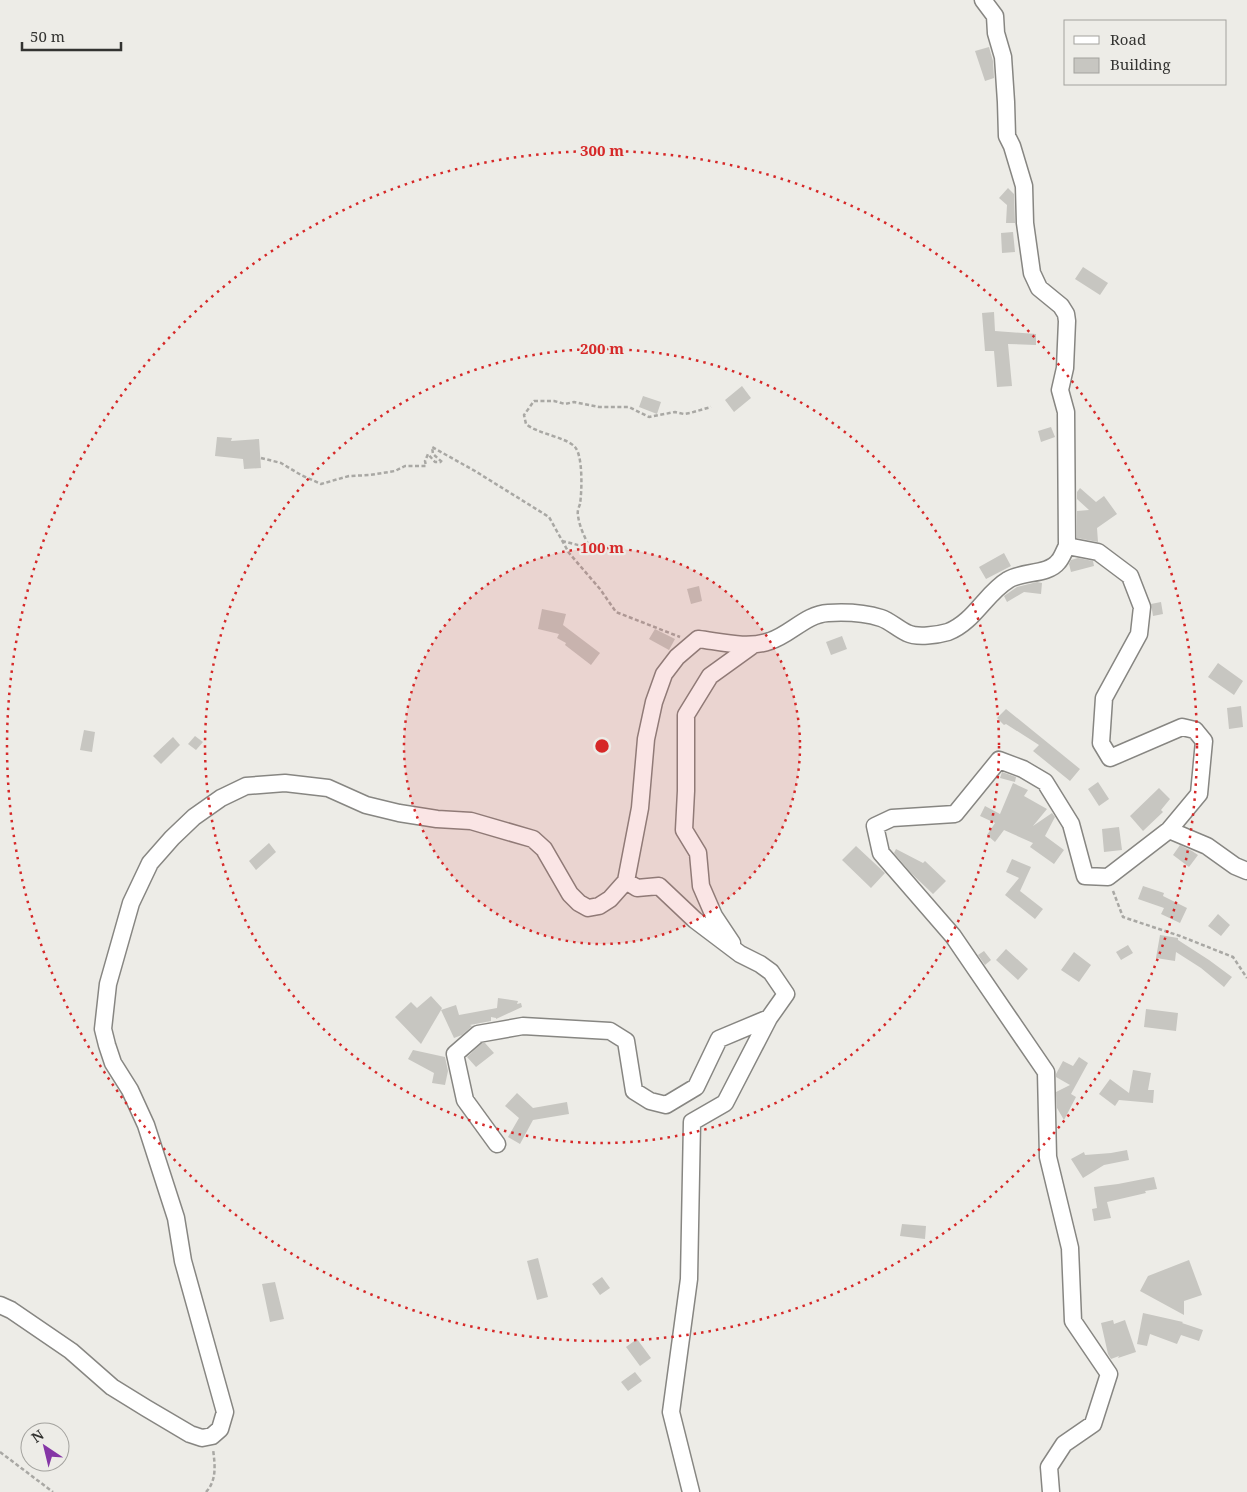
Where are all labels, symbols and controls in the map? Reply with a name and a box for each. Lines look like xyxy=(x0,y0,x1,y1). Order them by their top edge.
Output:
scale bar xyxy=(22,20,121,52)
legend xyxy=(1064,20,1227,85)
text: 50 m xyxy=(30,26,65,46)
text: Road xyxy=(1110,29,1146,49)
text: Building xyxy=(1110,54,1171,74)
text: 300 m xyxy=(580,140,624,160)
text: 200 m xyxy=(580,338,624,358)
text: 100 m xyxy=(580,537,624,557)
centre of rings xyxy=(593,737,611,755)
north arrow xyxy=(20,1422,70,1472)
text: N xyxy=(27,1425,47,1447)

